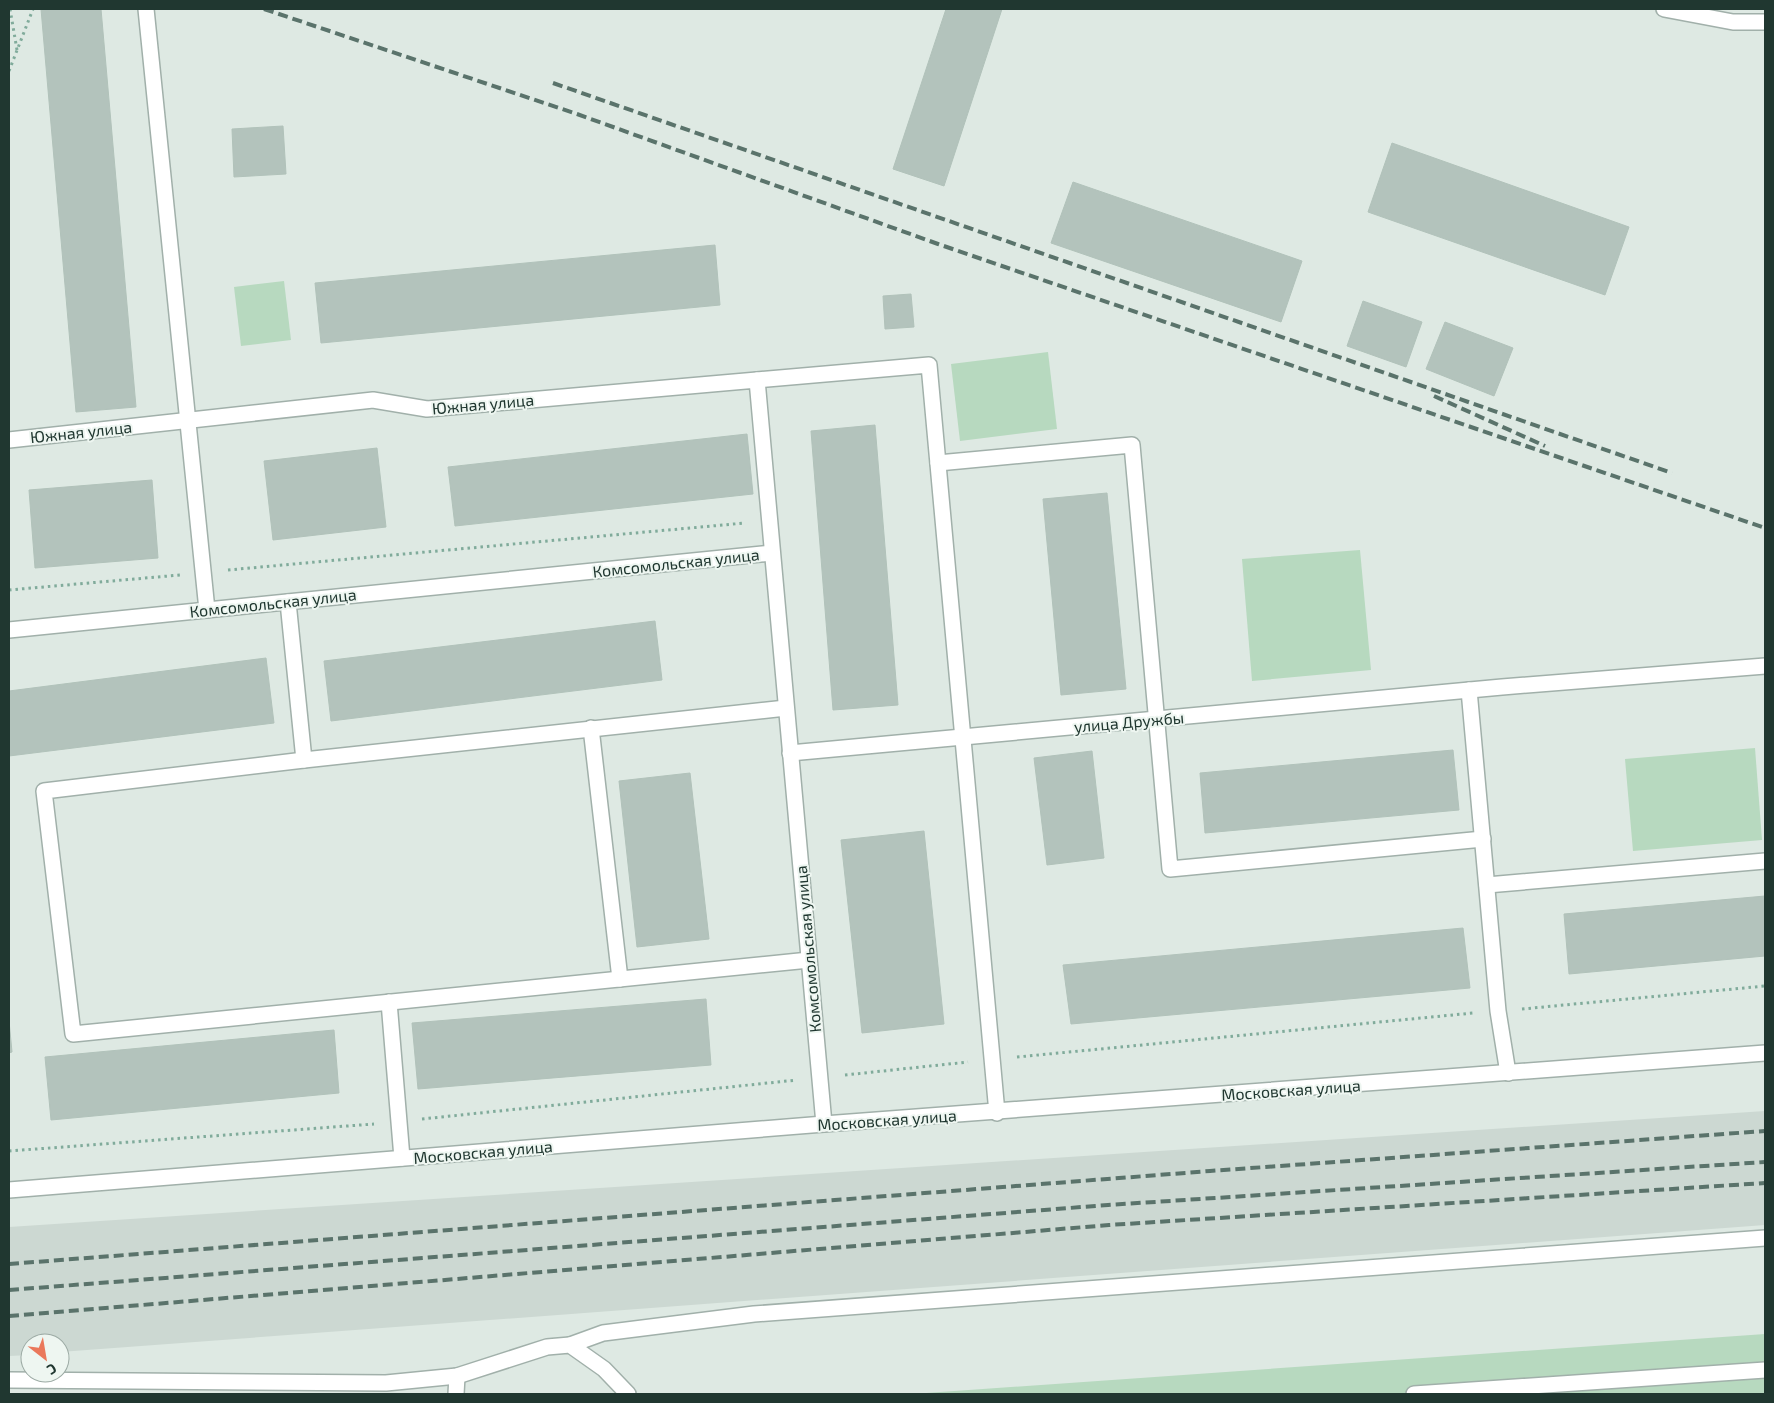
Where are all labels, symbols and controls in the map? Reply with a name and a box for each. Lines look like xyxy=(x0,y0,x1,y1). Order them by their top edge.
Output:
street label: Южная улица xyxy=(431,390,535,418)
street label: Южная улица xyxy=(29,417,133,447)
street label: Комсомольская улица xyxy=(592,544,760,582)
street label: Комсомольская улица xyxy=(189,584,357,622)
street label: улица Дружбы xyxy=(1073,707,1185,737)
street label: Комсомольская улица xyxy=(791,865,825,1033)
street label: Московская улица xyxy=(1221,1075,1361,1105)
street label: Московская улица xyxy=(817,1105,957,1135)
street label: Московская улица xyxy=(413,1136,553,1168)
north arrow xyxy=(20,1333,70,1383)
text: С xyxy=(44,1360,60,1379)

